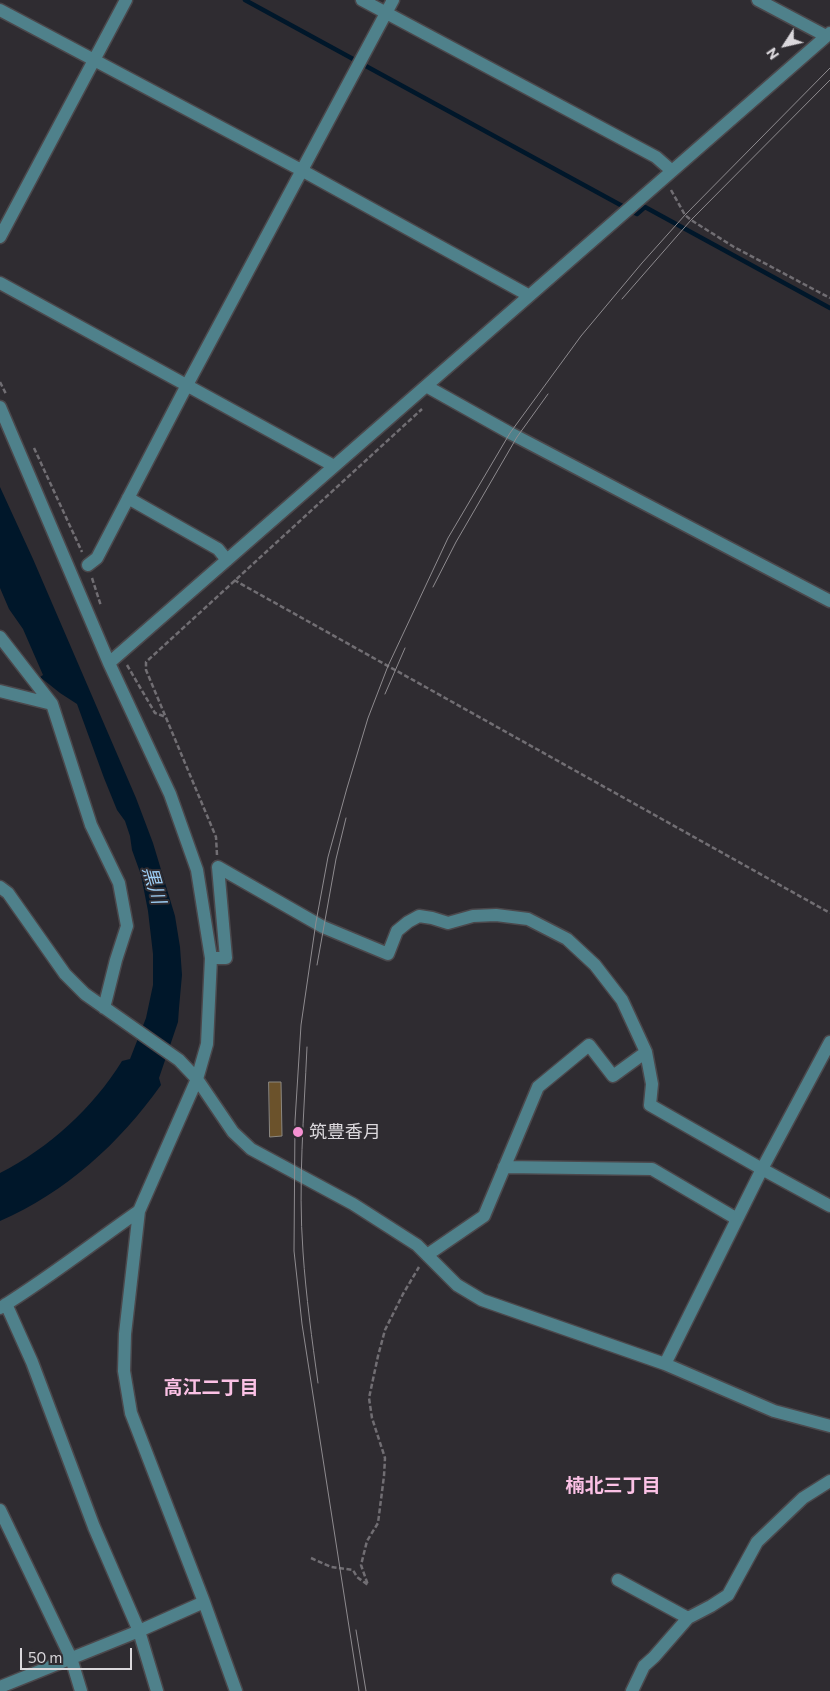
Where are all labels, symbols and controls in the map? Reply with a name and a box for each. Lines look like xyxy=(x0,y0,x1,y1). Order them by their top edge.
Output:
north arrow xyxy=(760,20,810,70)
text: N xyxy=(762,45,782,63)
water label: 黒川 xyxy=(138,864,170,906)
place label: 筑豊香月 xyxy=(309,1121,381,1143)
marker: 筑豊香月 xyxy=(291,1125,305,1139)
district label: 高江二丁目 xyxy=(164,1377,258,1399)
district label: 楠北三丁目 xyxy=(566,1475,660,1497)
scale bar xyxy=(22,1638,135,1670)
text: 50 m xyxy=(28,1648,62,1666)

